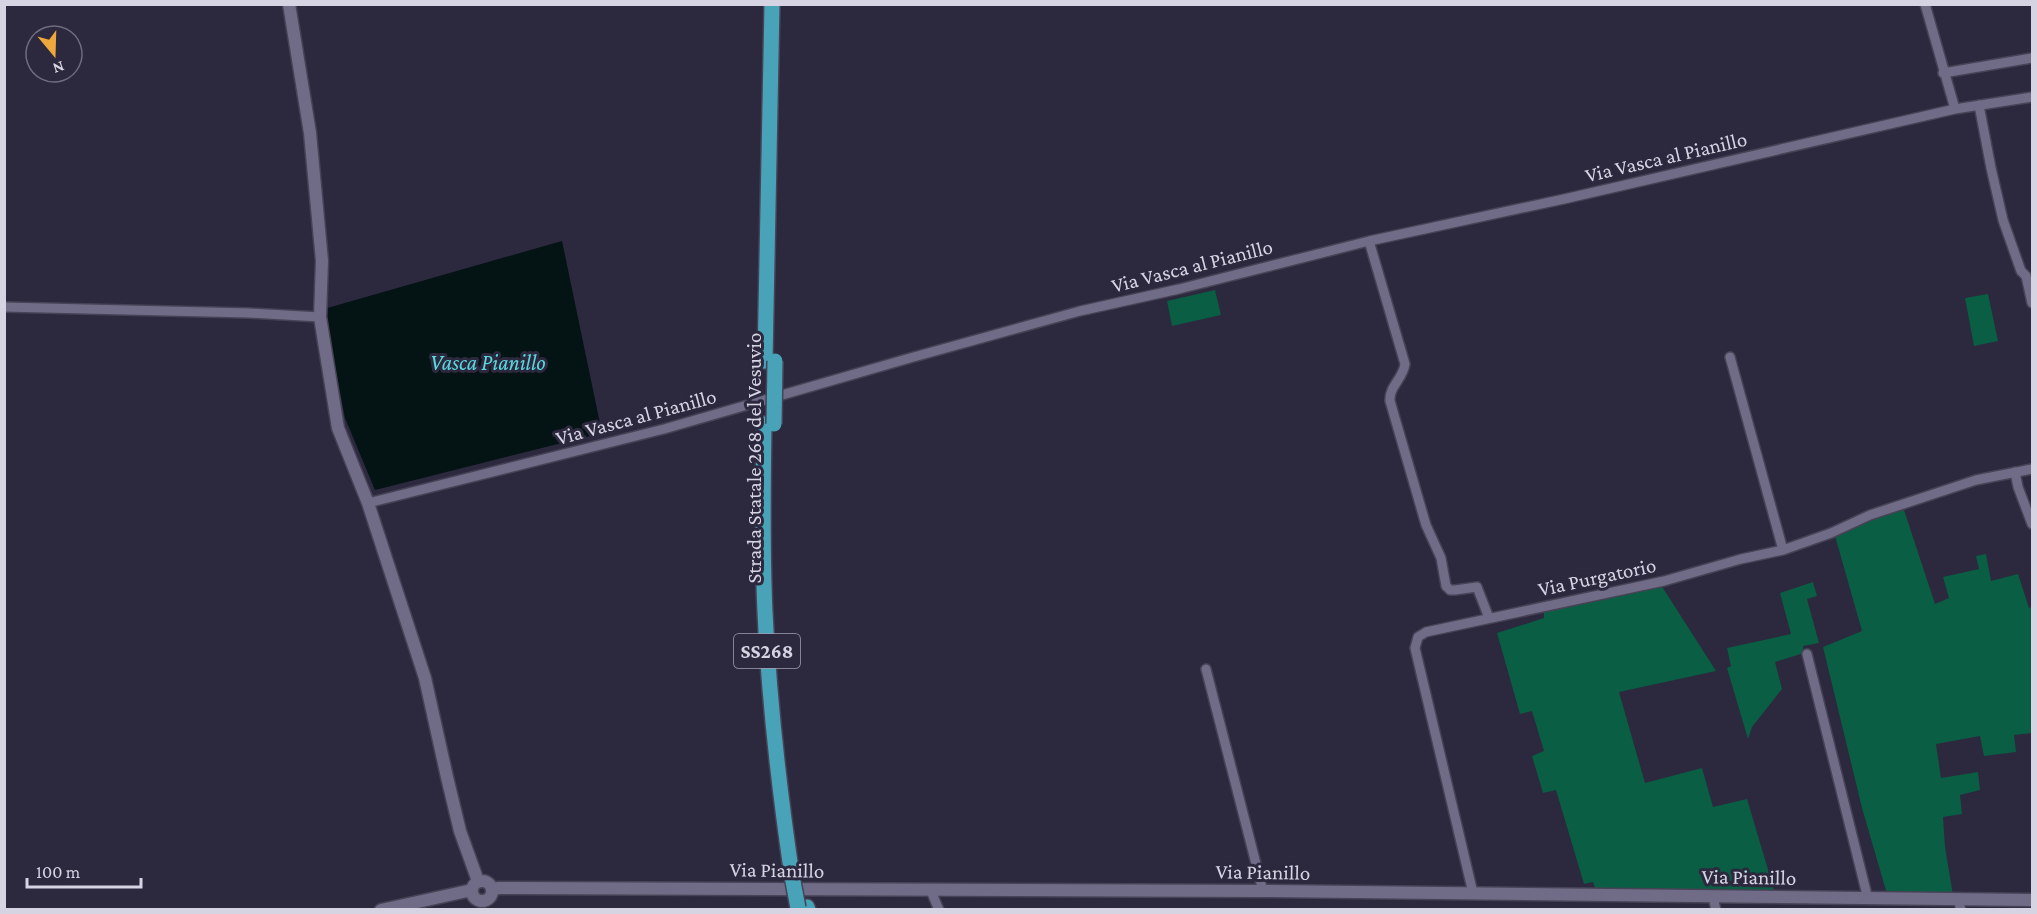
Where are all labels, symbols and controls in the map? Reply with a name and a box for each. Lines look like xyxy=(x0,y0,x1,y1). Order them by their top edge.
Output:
north arrow xyxy=(24,24,84,84)
text: N xyxy=(51,58,67,78)
street label: Via Vasca al Pianillo xyxy=(1583,127,1749,187)
street label: Via Vasca al Pianillo xyxy=(1109,234,1275,298)
street label: Strada Statale 268 del Vesuvio xyxy=(742,333,766,583)
water label: Vasca Pianillo xyxy=(430,350,546,375)
street label: Via Vasca al Pianillo xyxy=(553,384,719,450)
street label: Via Purgatorio xyxy=(1536,553,1658,601)
road number: SS268 xyxy=(734,634,800,668)
scale bar xyxy=(27,851,141,889)
street label: Via Pianillo xyxy=(729,857,825,883)
street label: Via Pianillo xyxy=(1215,859,1311,885)
text: 100 m xyxy=(36,862,81,882)
street label: Via Pianillo xyxy=(1701,864,1797,890)

